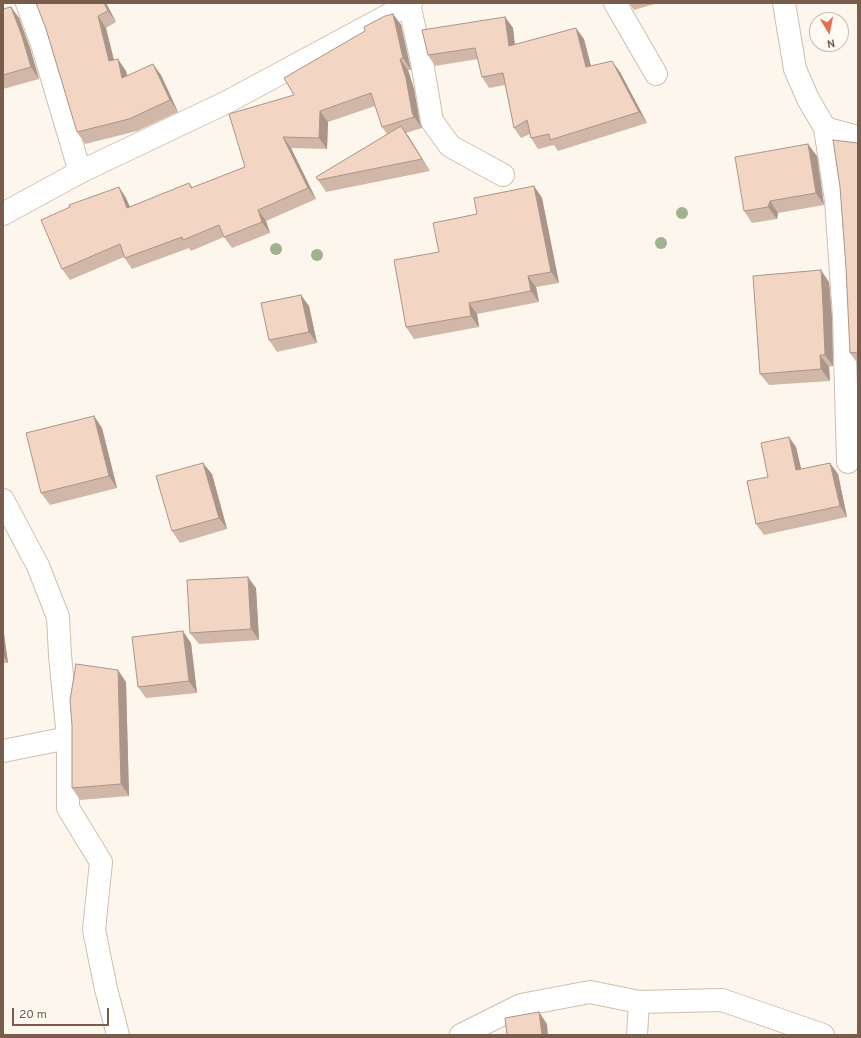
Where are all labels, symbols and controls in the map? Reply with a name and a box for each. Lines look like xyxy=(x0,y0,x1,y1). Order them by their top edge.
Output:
north arrow xyxy=(809,12,849,52)
text: N xyxy=(826,35,836,50)
scale bar xyxy=(14,1000,111,1026)
text: 20 m xyxy=(19,1007,47,1023)

